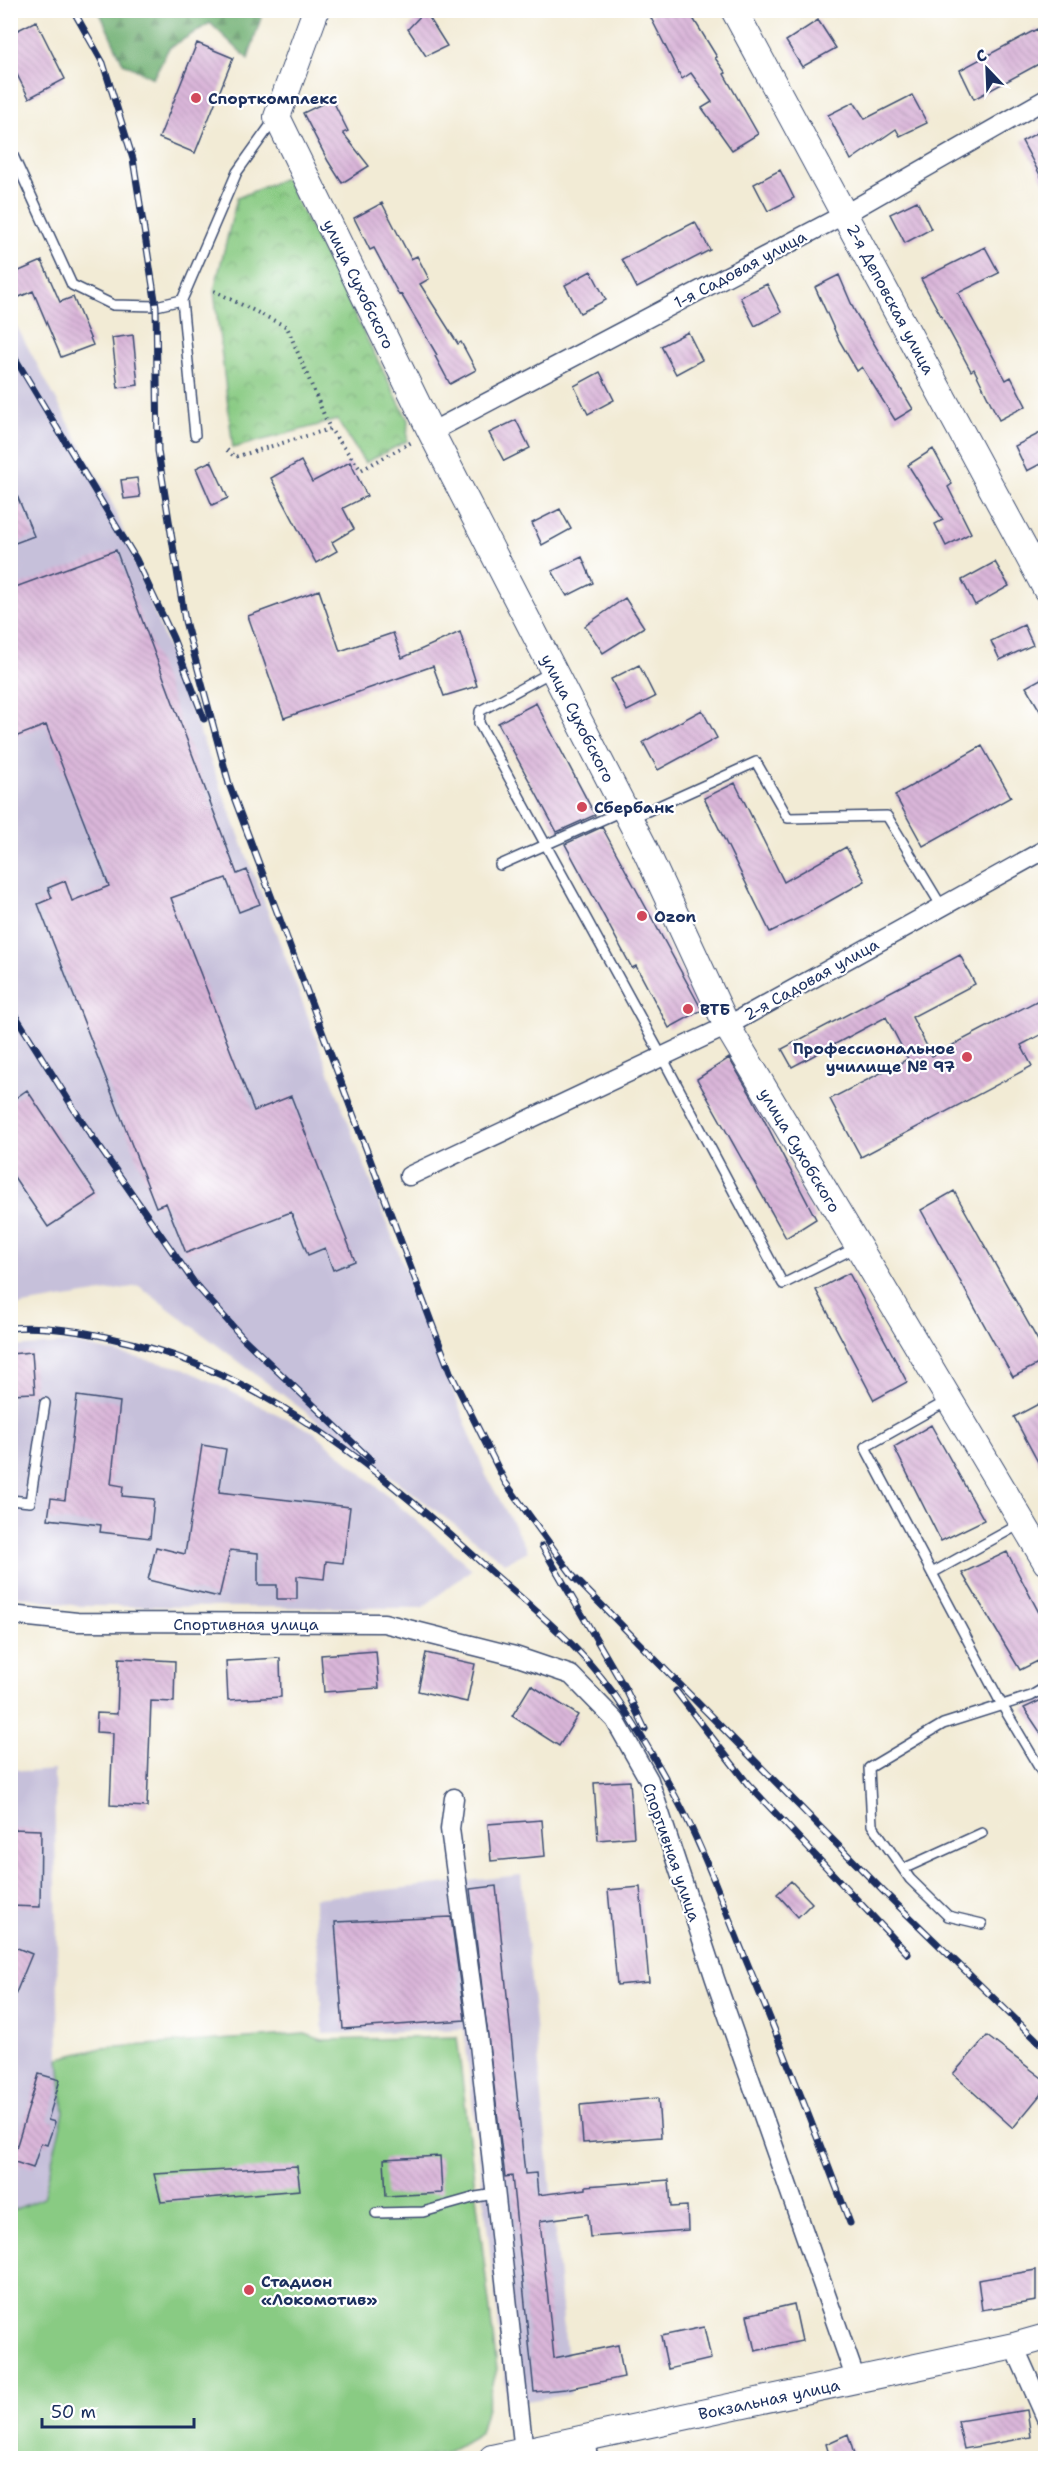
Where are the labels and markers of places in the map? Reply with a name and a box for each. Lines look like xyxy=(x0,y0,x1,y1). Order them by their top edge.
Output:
place label: Спорткомплекс xyxy=(208,88,338,109)
marker: Спорткомплекс xyxy=(189,91,203,105)
place label: Сбербанк xyxy=(594,797,674,818)
marker: Сбербанк xyxy=(575,800,589,814)
place label: Ozon xyxy=(654,906,697,927)
marker: Ozon xyxy=(635,909,649,923)
place label: ВТБ xyxy=(700,999,730,1020)
marker: ВТБ xyxy=(681,1002,695,1016)
place label: Профессиональное училище № 97 xyxy=(793,1038,955,1077)
marker: Профессиональное училище № 97 xyxy=(960,1050,974,1064)
place label: Стадион «Локомотив» xyxy=(261,2271,377,2310)
marker: Стадион «Локомотив» xyxy=(242,2283,256,2297)

